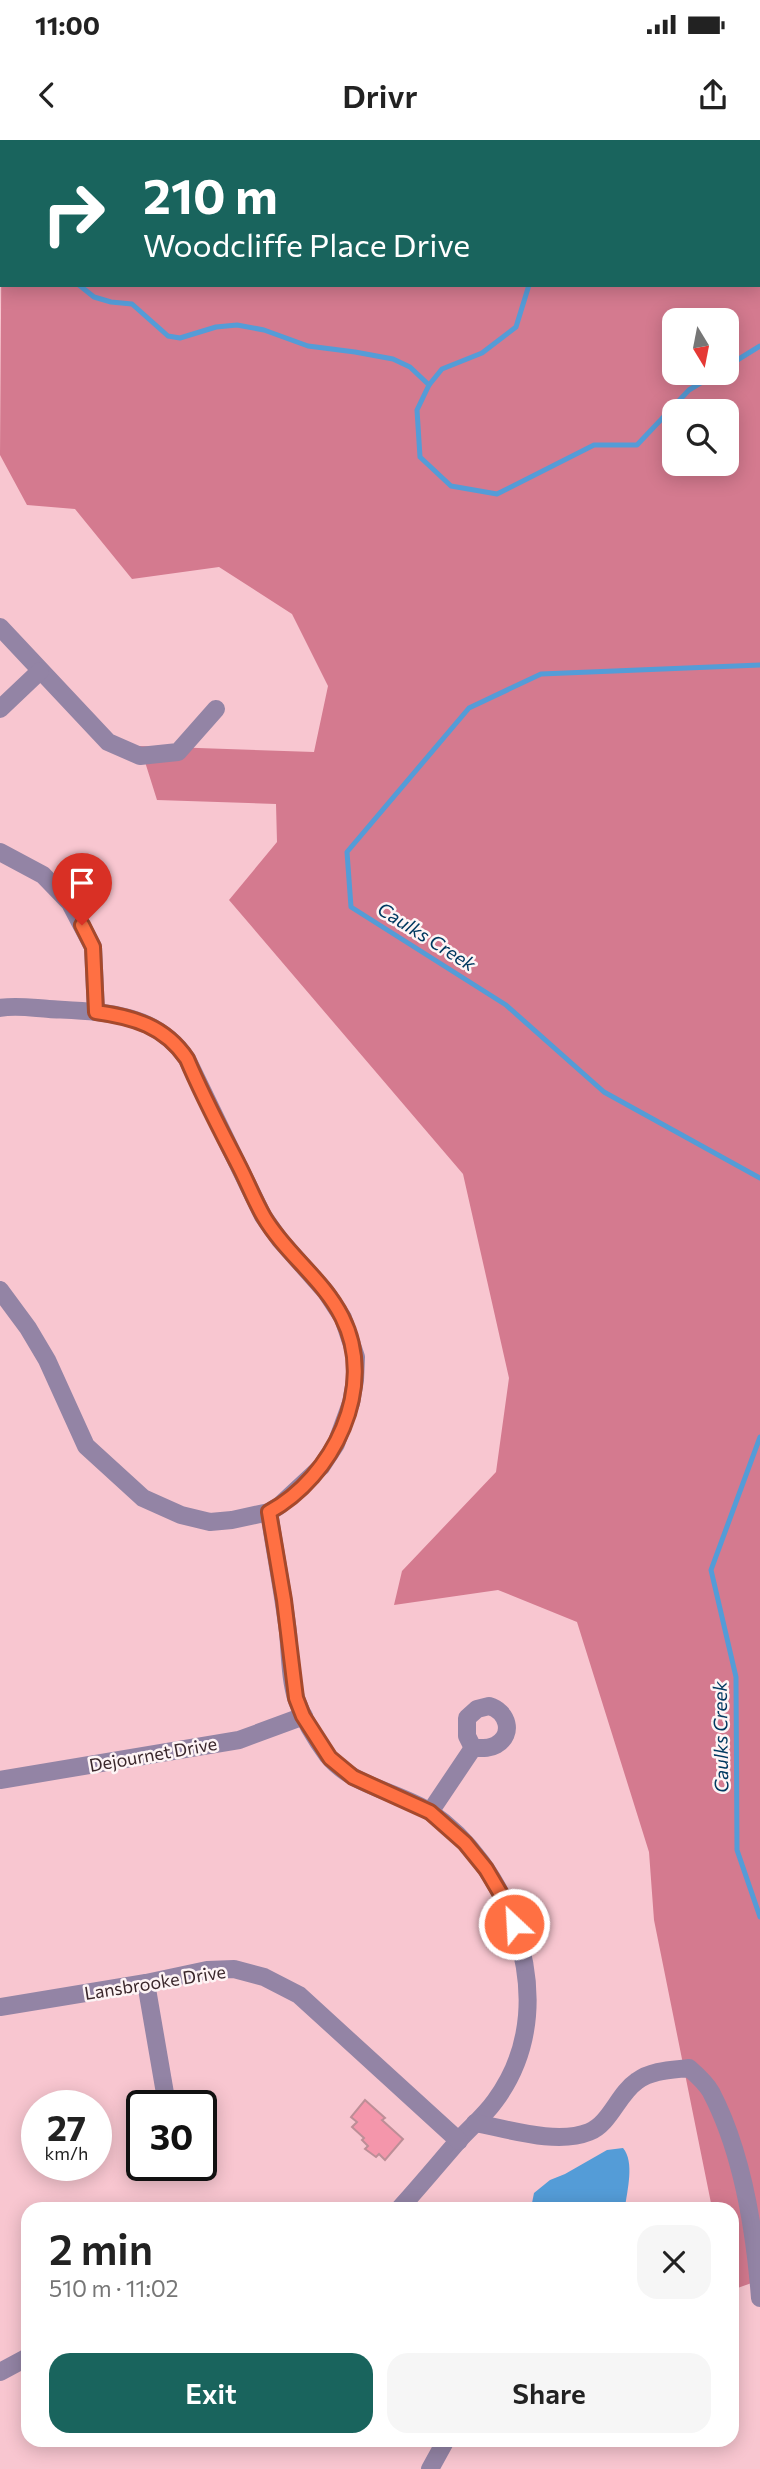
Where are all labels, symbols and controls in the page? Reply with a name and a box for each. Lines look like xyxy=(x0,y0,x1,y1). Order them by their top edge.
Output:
text: 11:00 xyxy=(35,9,100,40)
text: Drivr xyxy=(342,75,418,115)
icon: back xyxy=(28,76,66,114)
icon: share xyxy=(694,76,732,114)
text: 210 m xyxy=(143,164,278,224)
icon: right xyxy=(28,168,119,259)
text: Woodcliffe Place Drive xyxy=(143,224,470,264)
north arrow xyxy=(662,308,738,385)
map controls xyxy=(662,308,739,476)
button: search xyxy=(662,399,739,476)
pin xyxy=(52,853,112,925)
icon: arrive xyxy=(63,864,101,902)
water label: Caulks Creek xyxy=(374,897,481,976)
water label: Caulks Creek xyxy=(708,1680,732,1793)
street label: Dejournet Drive xyxy=(87,1732,219,1776)
position arrow xyxy=(477,1887,551,1961)
street label: Lansbrooke Drive xyxy=(83,1960,227,2004)
speed limit sign: 30 xyxy=(126,2090,217,2181)
text: 27 xyxy=(47,2105,86,2148)
text: km/h xyxy=(45,2142,88,2164)
text: 2 min xyxy=(49,2222,153,2274)
button: close xyxy=(637,2225,711,2299)
text: 510 m · 11:02 xyxy=(49,2274,179,2302)
button: Exit xyxy=(49,2353,373,2433)
button: Share xyxy=(387,2353,711,2433)

